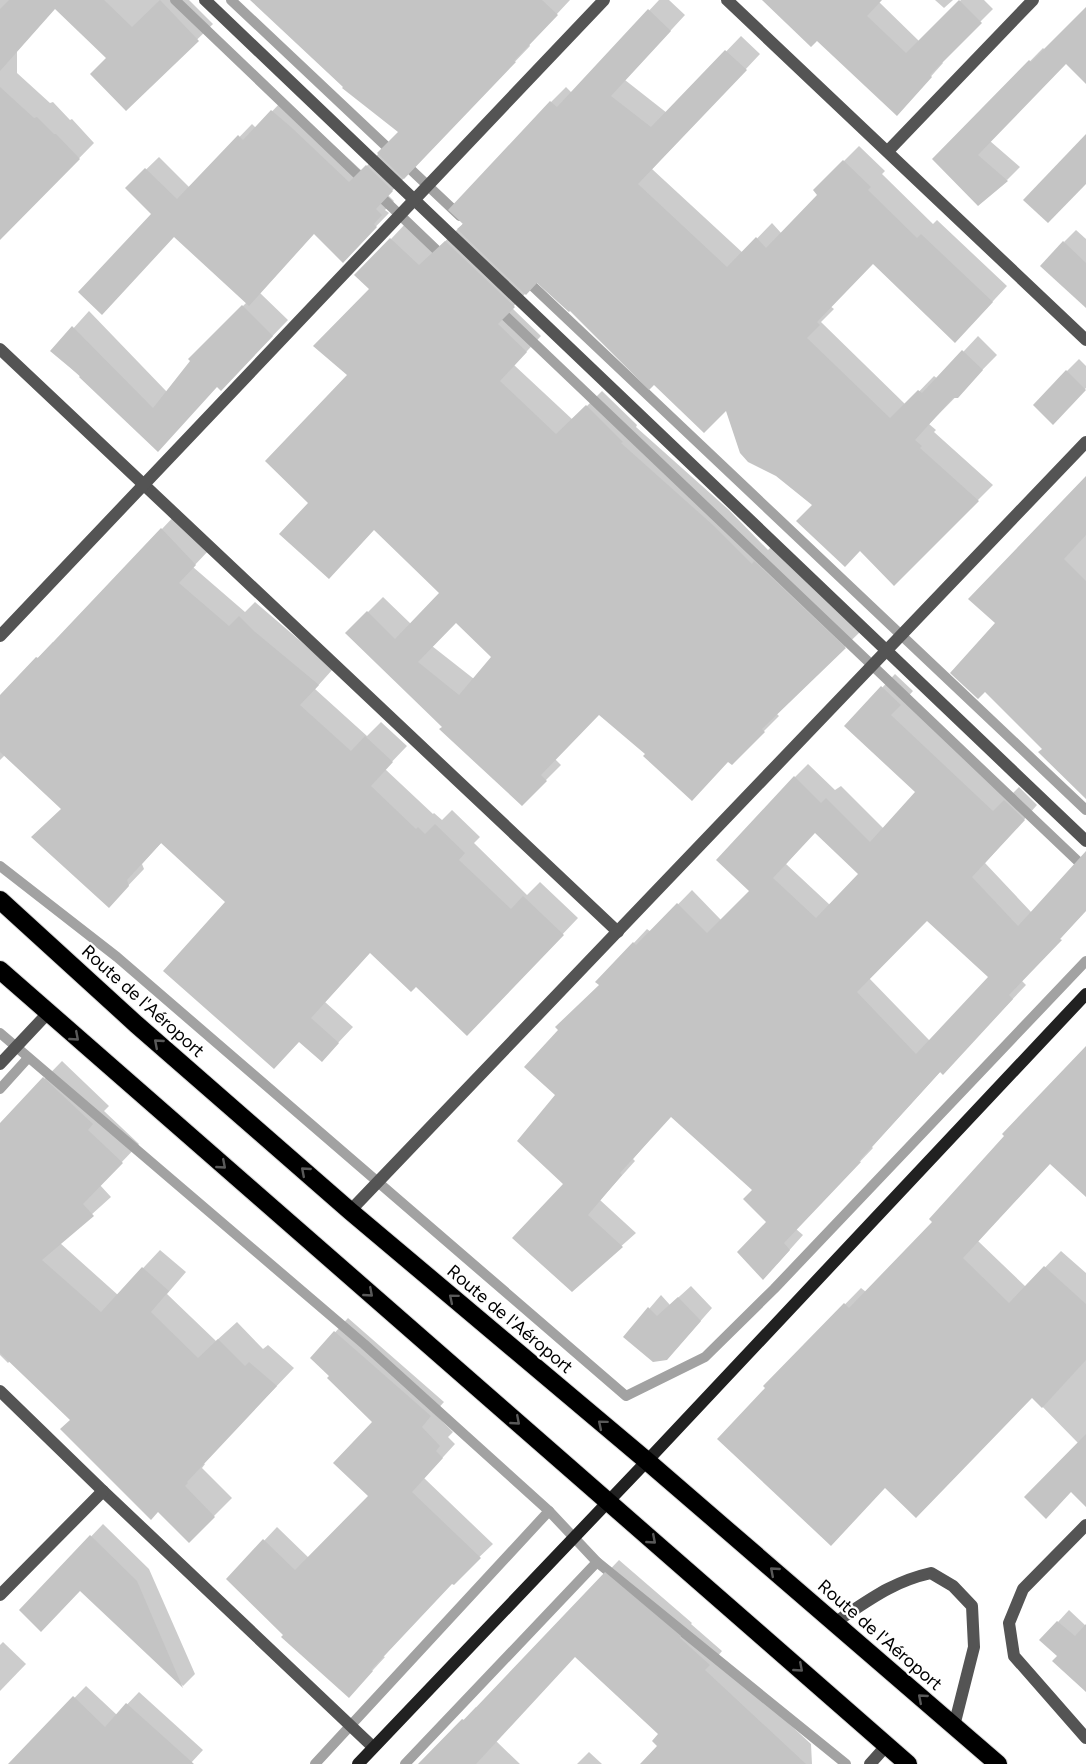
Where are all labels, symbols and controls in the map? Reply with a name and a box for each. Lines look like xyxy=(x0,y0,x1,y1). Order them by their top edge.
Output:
street label: Route de l'Aéroport xyxy=(77,940,209,1062)
one-way arrow xyxy=(68,1030,79,1041)
one-way arrow xyxy=(154,1039,165,1050)
one-way arrow xyxy=(215,1158,226,1169)
one-way arrow xyxy=(301,1167,312,1178)
street label: Route de l'Aéroport xyxy=(443,1260,578,1378)
one-way arrow xyxy=(362,1286,373,1297)
one-way arrow xyxy=(449,1294,460,1305)
one-way arrow xyxy=(509,1414,520,1425)
one-way arrow xyxy=(598,1420,609,1431)
one-way arrow xyxy=(645,1533,656,1544)
one-way arrow xyxy=(770,1568,781,1579)
street label: Route de l'Aéroport xyxy=(813,1575,947,1695)
one-way arrow xyxy=(792,1661,803,1672)
one-way arrow xyxy=(918,1695,929,1706)

